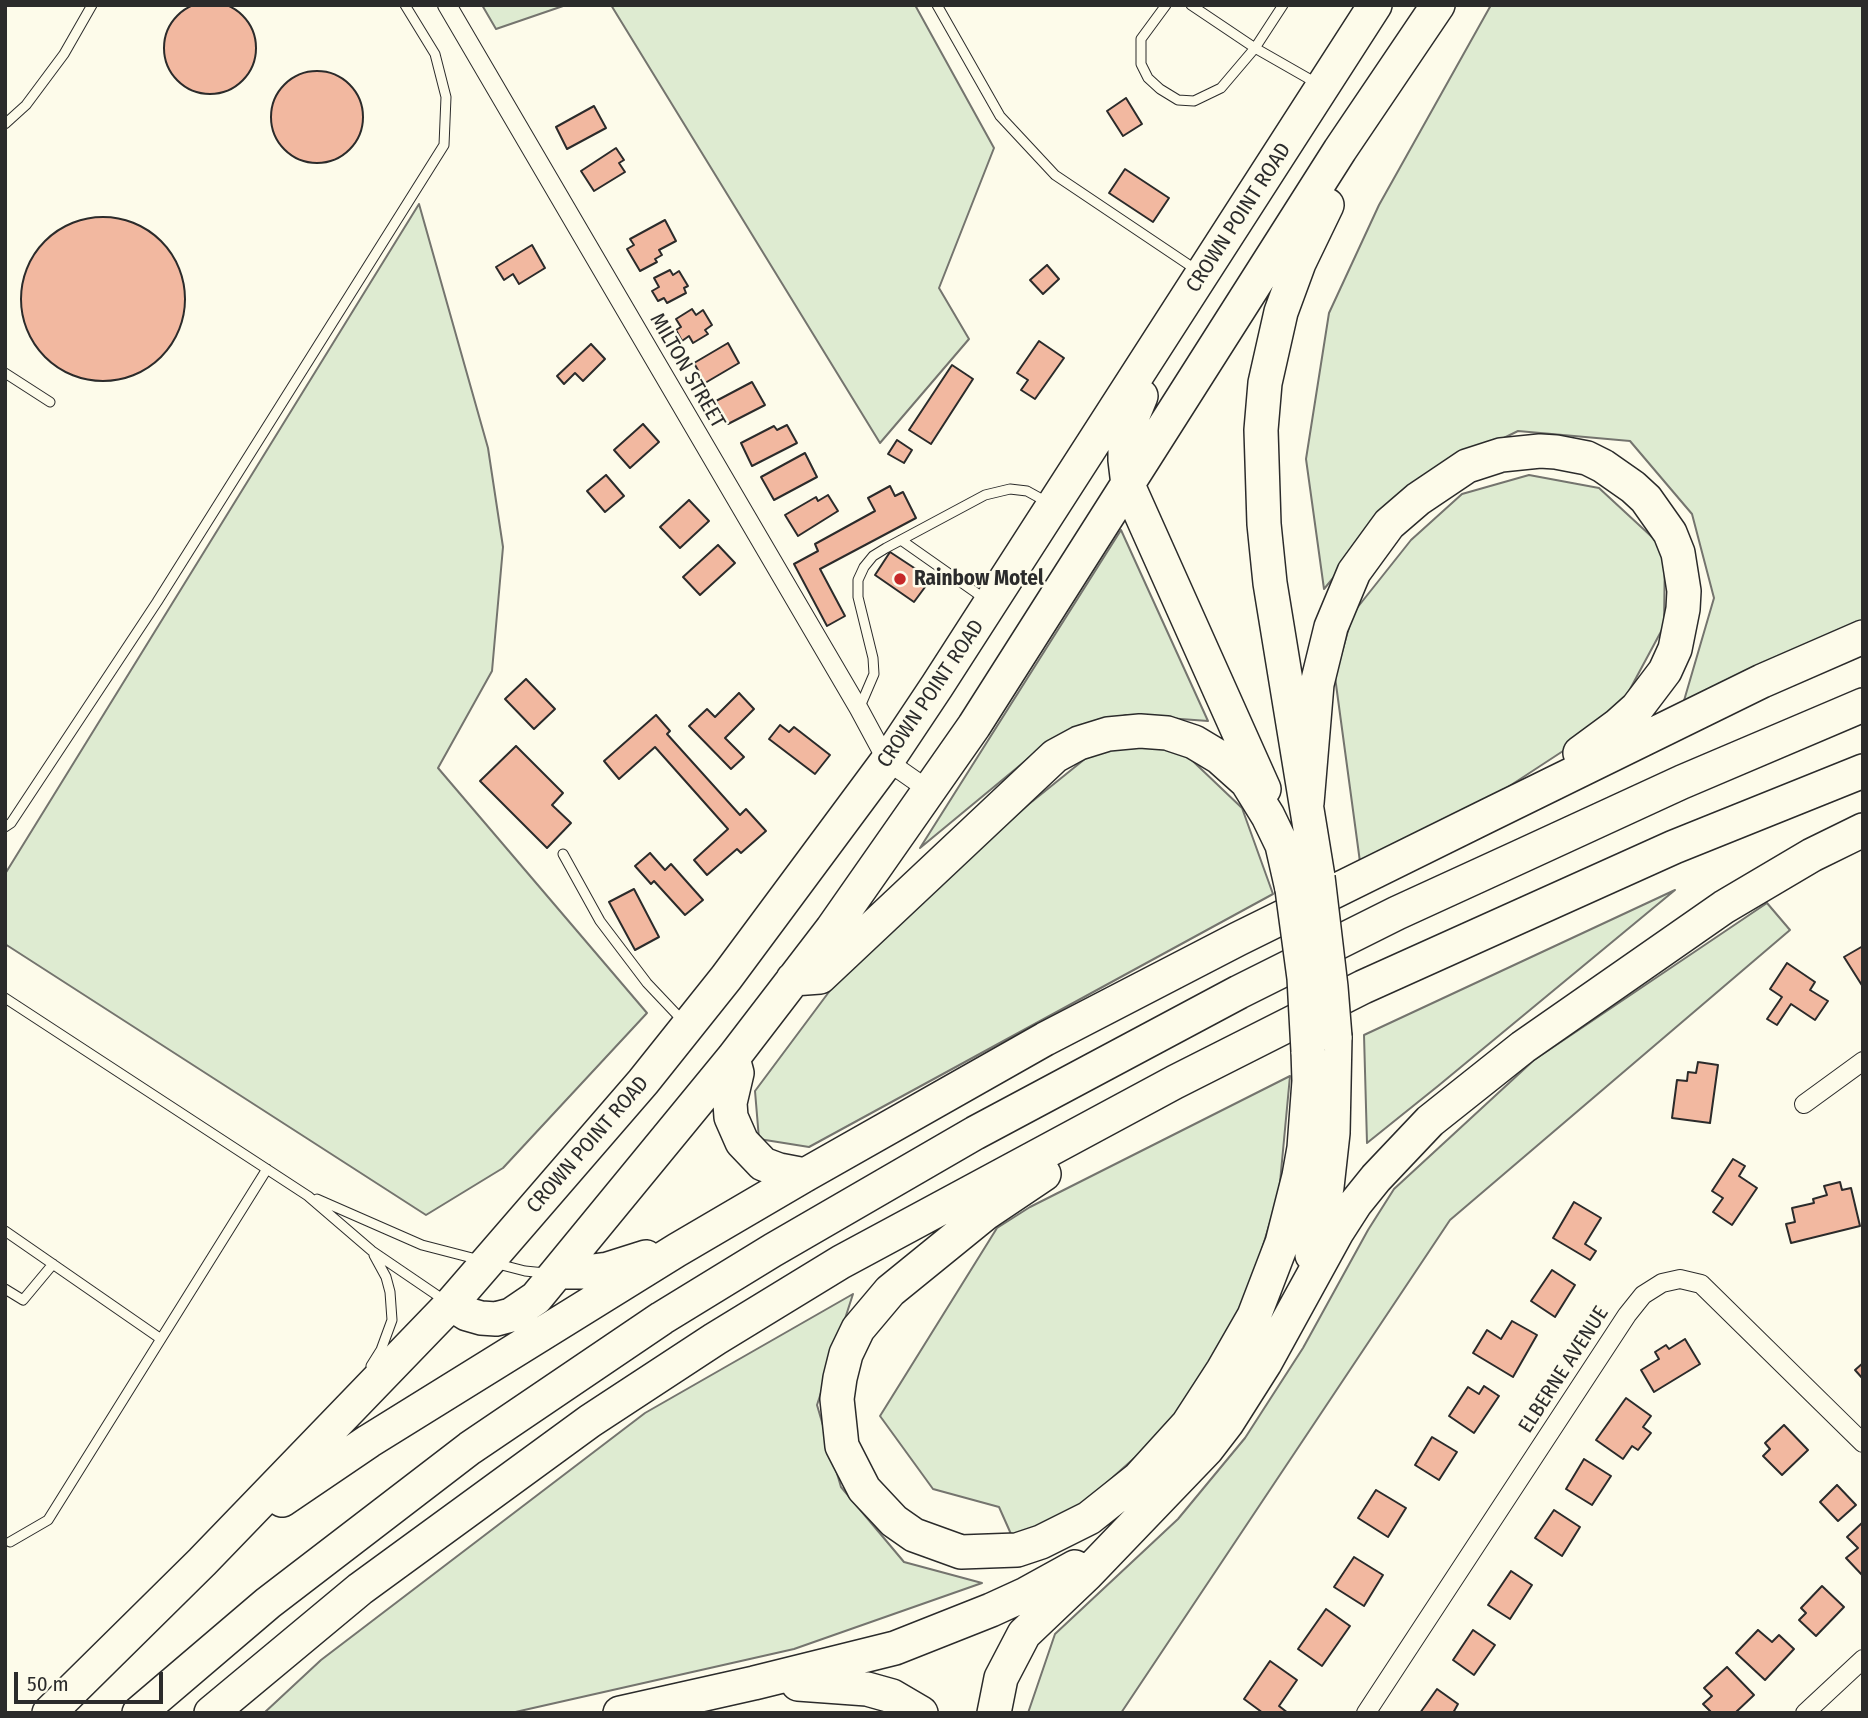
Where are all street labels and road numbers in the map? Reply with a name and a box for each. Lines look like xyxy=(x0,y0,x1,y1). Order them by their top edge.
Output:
street label: CROWN POINT ROAD xyxy=(1181,139,1297,297)
street label: MILTON STREET xyxy=(644,309,730,433)
street label: CROWN POINT ROAD xyxy=(872,615,990,773)
street label: CROWN POINT ROAD xyxy=(522,1071,654,1219)
street label: ELBERNE AVENUE xyxy=(1514,1302,1614,1438)

